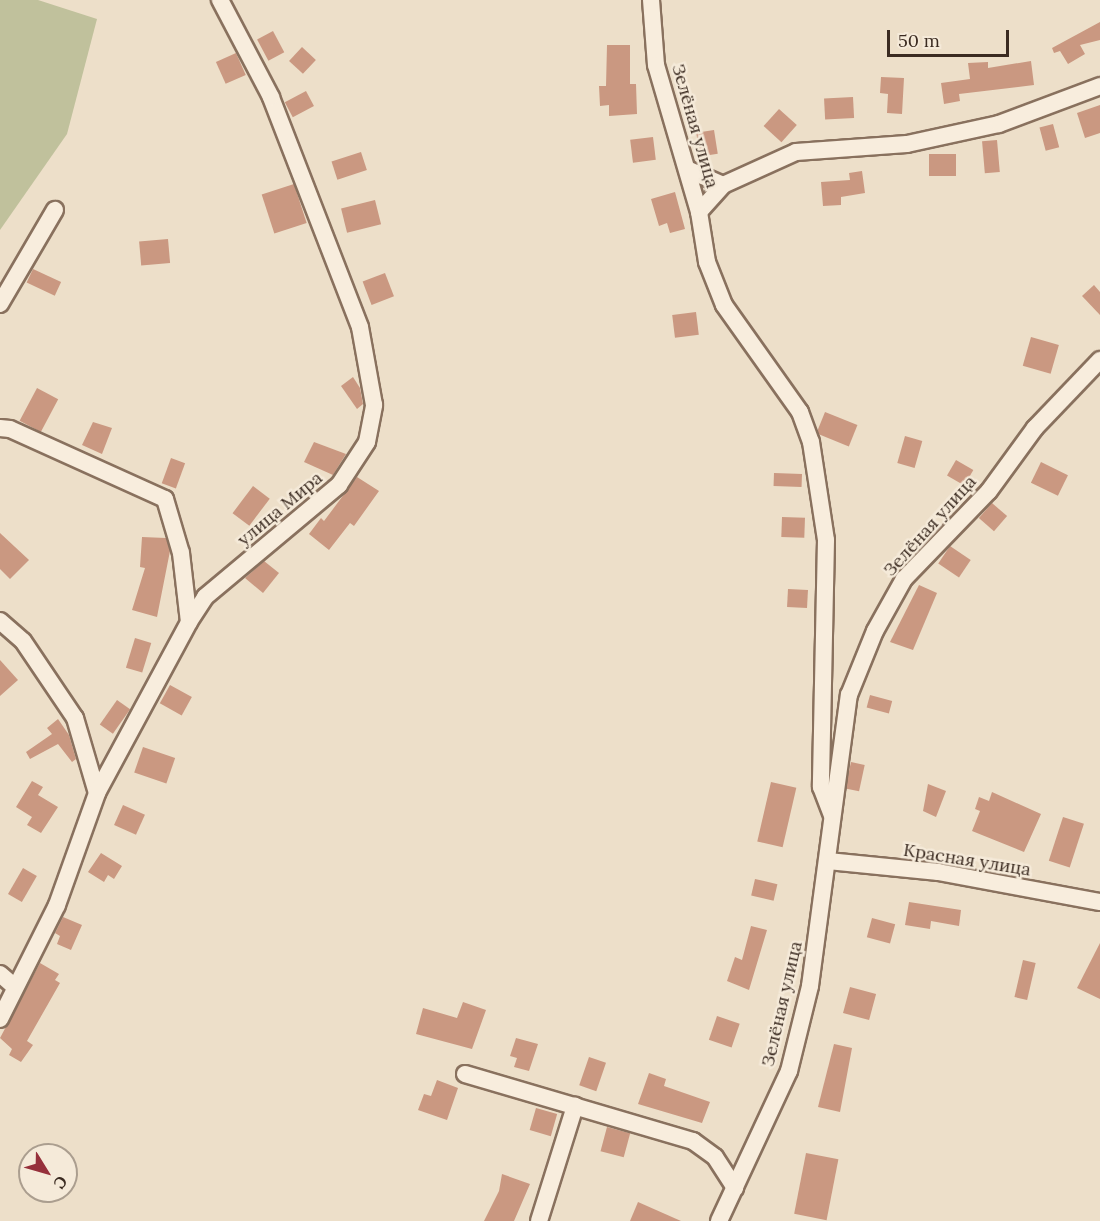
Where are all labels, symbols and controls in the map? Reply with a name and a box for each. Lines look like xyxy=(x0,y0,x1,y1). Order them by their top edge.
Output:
scale bar xyxy=(890,18,1012,56)
text: 50 m xyxy=(898,29,940,52)
street label: Зелёная улица xyxy=(667,62,723,190)
street label: улица Мира xyxy=(233,467,327,551)
street label: Зелёная улица xyxy=(879,471,981,581)
street label: Красная улица xyxy=(902,839,1032,881)
street label: Зелёная улица xyxy=(757,939,807,1069)
north arrow xyxy=(18,1143,78,1203)
text: С xyxy=(49,1172,72,1193)

